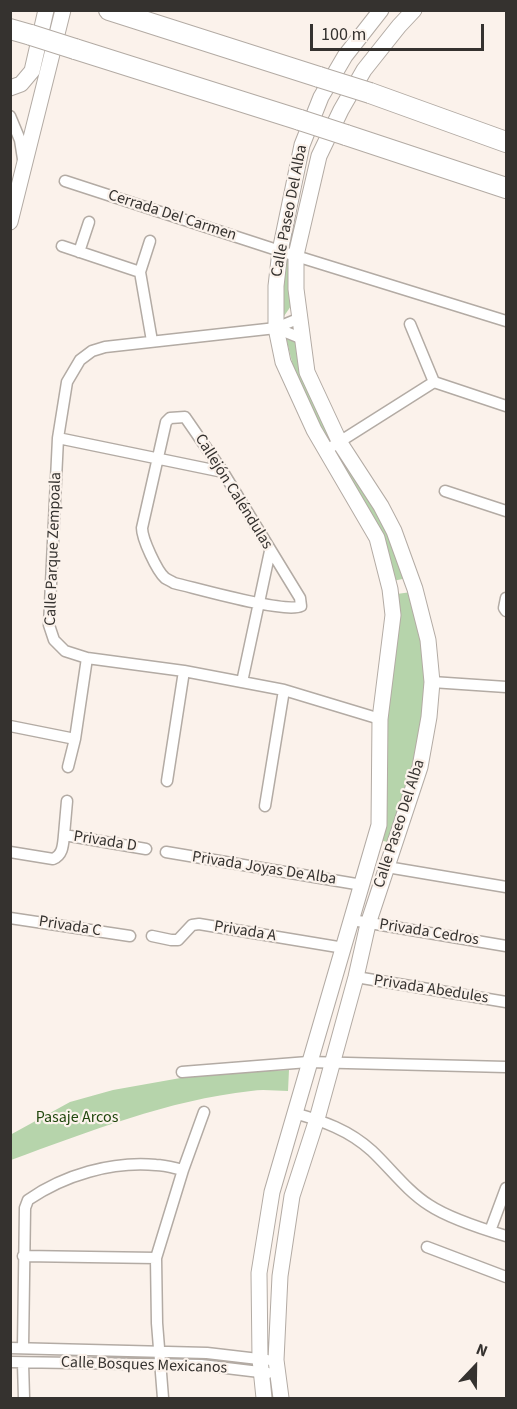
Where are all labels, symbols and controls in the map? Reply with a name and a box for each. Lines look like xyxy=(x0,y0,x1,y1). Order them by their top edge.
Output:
scale bar xyxy=(313,12,487,50)
text: 100 m xyxy=(321,22,366,47)
street label: Calle Paseo Del Alba xyxy=(268,143,312,279)
street label: Cerrada Del Carmen xyxy=(105,186,239,246)
street label: Callejón Caléndulas xyxy=(190,431,276,553)
street label: Calle Parque Zempoala xyxy=(42,472,66,626)
street label: Calle Paseo Del Alba xyxy=(370,757,430,891)
street label: Privada D xyxy=(72,828,138,856)
street label: Privada Joyas De Alba xyxy=(191,848,337,890)
street label: Privada C xyxy=(37,913,103,941)
street label: Privada Cedros xyxy=(378,916,480,950)
street label: Privada A xyxy=(213,918,277,946)
street label: Privada Abedules xyxy=(372,971,490,1009)
park label: Pasaje Arcos xyxy=(36,1108,118,1128)
north arrow xyxy=(445,1337,505,1397)
text: N xyxy=(473,1338,491,1362)
street label: Calle Bosques Mexicanos xyxy=(60,1354,228,1378)

